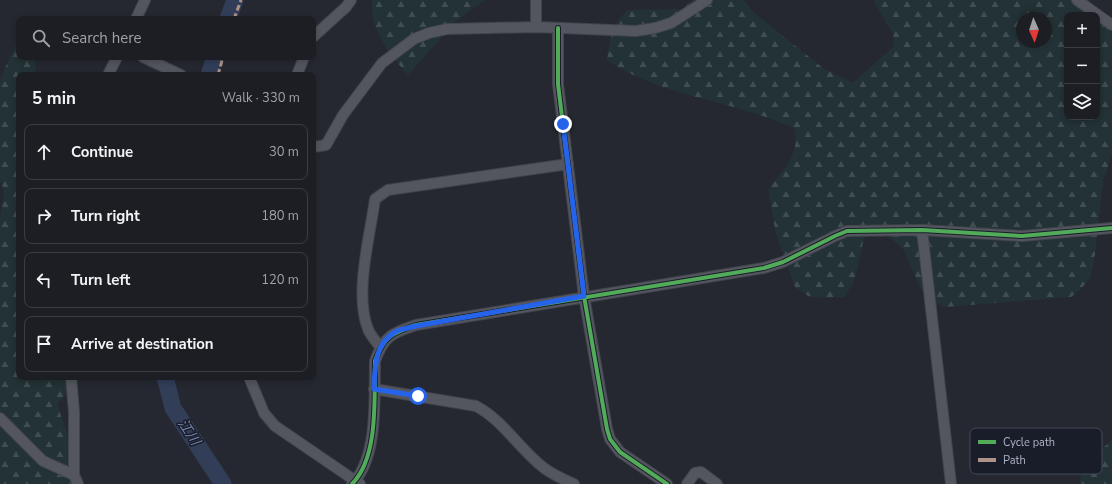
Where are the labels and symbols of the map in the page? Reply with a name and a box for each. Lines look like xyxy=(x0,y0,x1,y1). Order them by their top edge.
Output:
north arrow xyxy=(1016,12,1052,48)
route end xyxy=(554,115,572,133)
route start xyxy=(409,387,427,405)
water label: 江川 xyxy=(173,415,206,451)
legend xyxy=(970,428,1102,474)
text: Cycle path xyxy=(1003,435,1055,450)
text: Path xyxy=(1003,453,1026,468)

